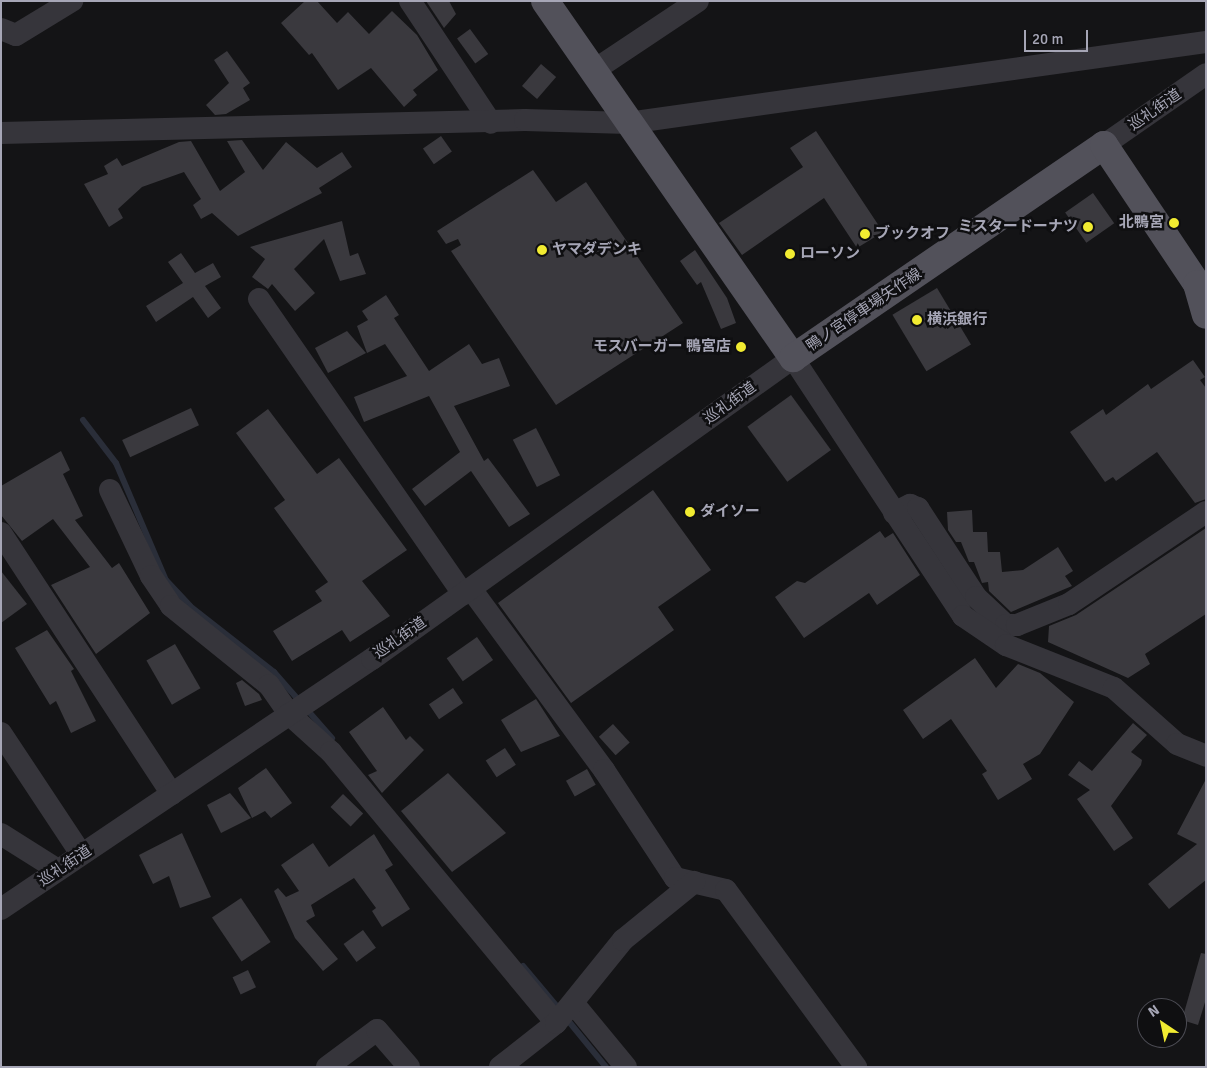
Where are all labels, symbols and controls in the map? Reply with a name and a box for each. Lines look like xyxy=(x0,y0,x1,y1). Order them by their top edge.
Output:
scale bar xyxy=(1027,20,1091,52)
text: 20 m xyxy=(1032,30,1063,48)
street label: 巡礼街道 xyxy=(1125,85,1185,135)
place label: 北鴨宮 xyxy=(1119,214,1164,232)
marker: 北鴨宮 xyxy=(1168,217,1180,229)
place label: ミスタードーナツ xyxy=(958,218,1078,236)
marker: ミスタードーナツ xyxy=(1082,221,1094,233)
place label: ブックオフ xyxy=(875,225,950,243)
marker: ブックオフ xyxy=(859,228,871,240)
place label: ヤマダデンキ xyxy=(552,241,642,259)
marker: ヤマダデンキ xyxy=(536,244,548,256)
place label: ローソン xyxy=(800,245,860,263)
marker: ローソン xyxy=(784,248,796,260)
street label: 鴨ノ宮停車場矢作線 xyxy=(803,265,925,355)
place label: 横浜銀行 xyxy=(927,311,987,329)
marker: 横浜銀行 xyxy=(911,314,923,326)
place label: モスバーガー 鴨宮店 xyxy=(593,338,731,356)
marker: モスバーガー 鴨宮店 xyxy=(735,341,747,353)
street label: 巡礼街道 xyxy=(700,378,760,428)
place label: ダイソー xyxy=(700,503,760,521)
marker: ダイソー xyxy=(684,506,696,518)
street label: 巡礼街道 xyxy=(370,613,430,663)
street label: 巡礼街道 xyxy=(35,842,95,890)
north arrow xyxy=(1137,998,1187,1048)
text: N xyxy=(1145,1001,1163,1021)

